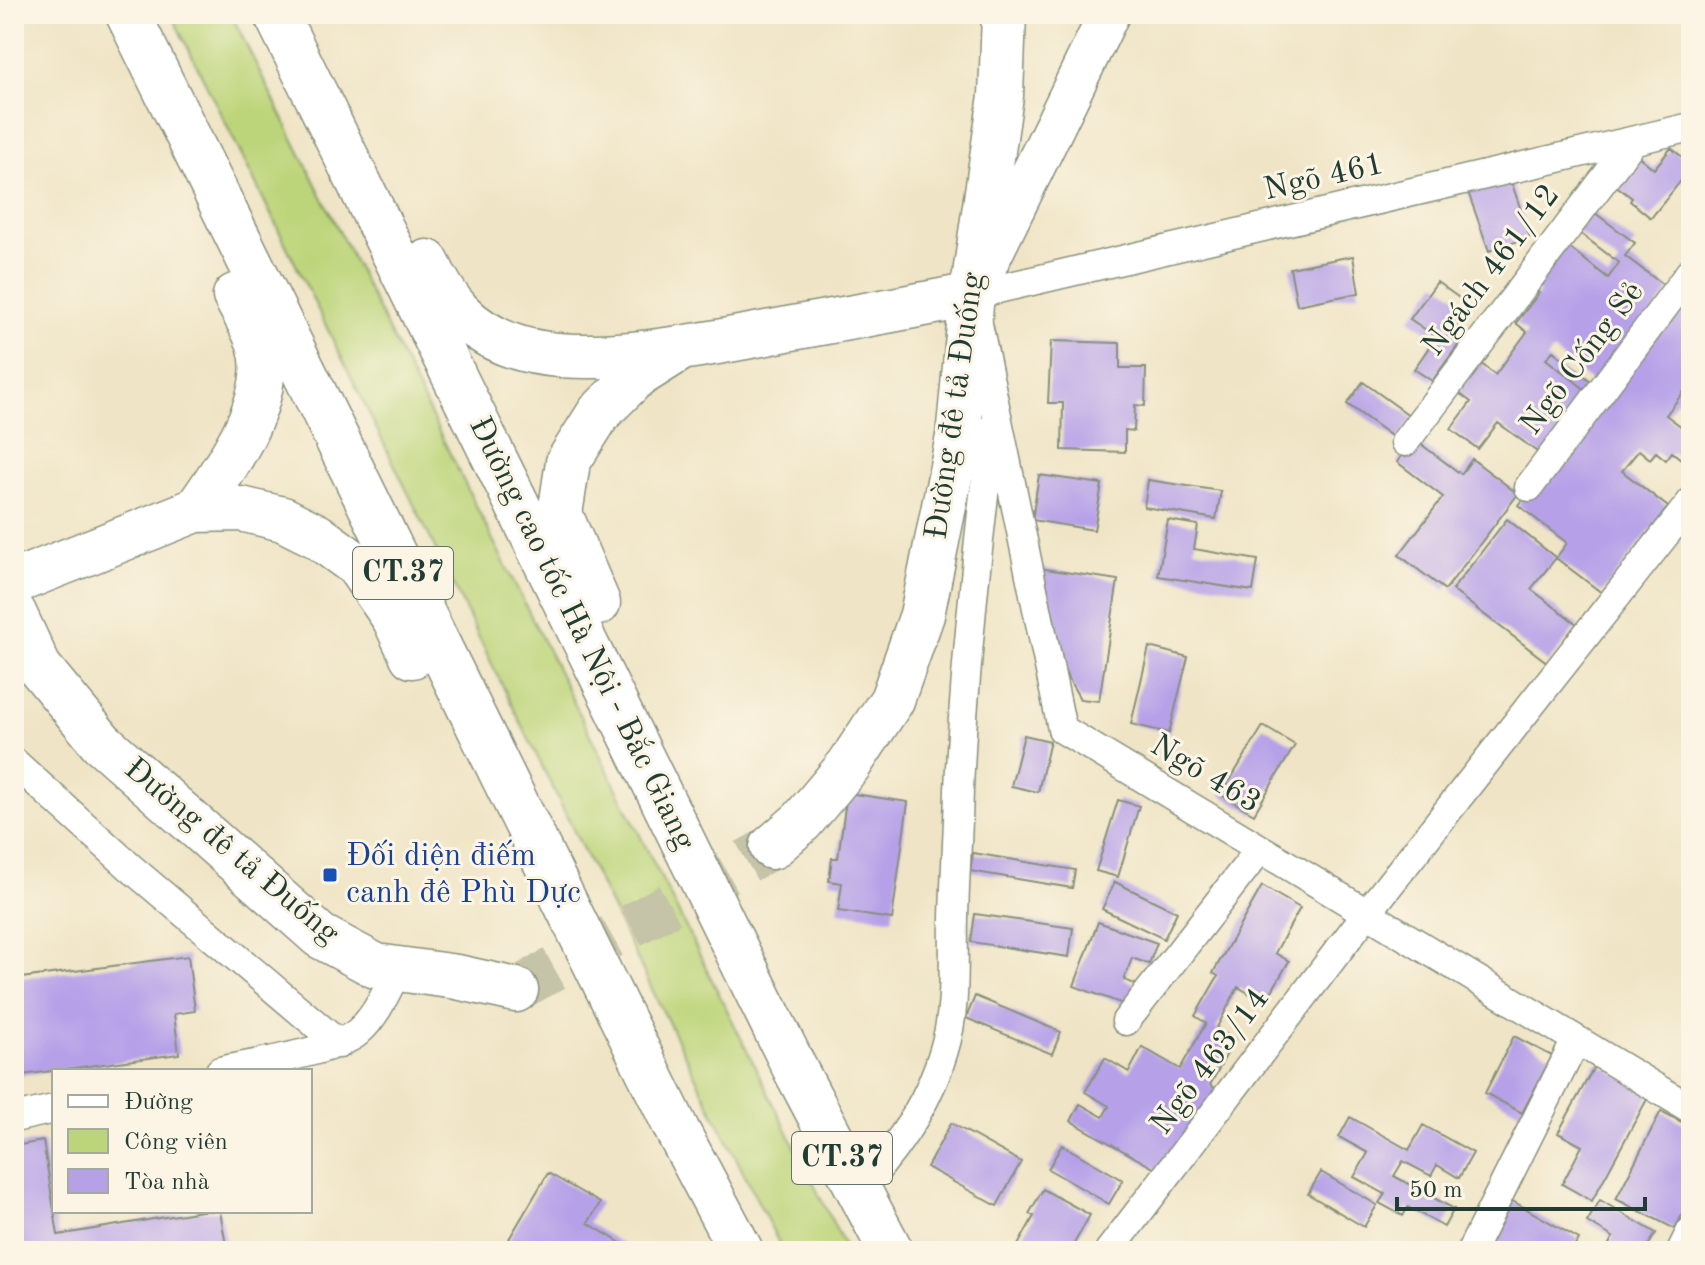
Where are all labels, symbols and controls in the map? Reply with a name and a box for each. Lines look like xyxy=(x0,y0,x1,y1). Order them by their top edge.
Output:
street label: Ngõ 461 xyxy=(1261,149,1387,207)
street label: Ngách 461/12 xyxy=(1417,179,1567,363)
street label: Đường đê tả Đuống xyxy=(919,270,991,542)
street label: Ngõ Cống Sẻ xyxy=(1514,275,1651,441)
street label: Đường cao tốc Hà Nội - Bắc Giang xyxy=(462,411,703,856)
road number: CT.37 xyxy=(353,547,453,599)
street label: Ngõ 463 xyxy=(1144,730,1266,820)
street label: Đường đê tả Đuống xyxy=(117,752,346,951)
place label: Đối diện điếm canh đê Phù Dực xyxy=(346,839,581,910)
marker: Đối diện điếm canh đê Phù Dực xyxy=(321,866,339,884)
street label: Ngõ 463/14 xyxy=(1146,983,1276,1141)
legend xyxy=(52,1069,312,1213)
text: Đường xyxy=(124,1091,193,1115)
text: Công viên xyxy=(124,1131,228,1155)
road number: CT.37 xyxy=(792,1132,892,1184)
scale bar xyxy=(1397,1161,1645,1211)
text: Tòa nhà xyxy=(124,1171,210,1195)
text: 50 m xyxy=(1409,1179,1463,1203)

